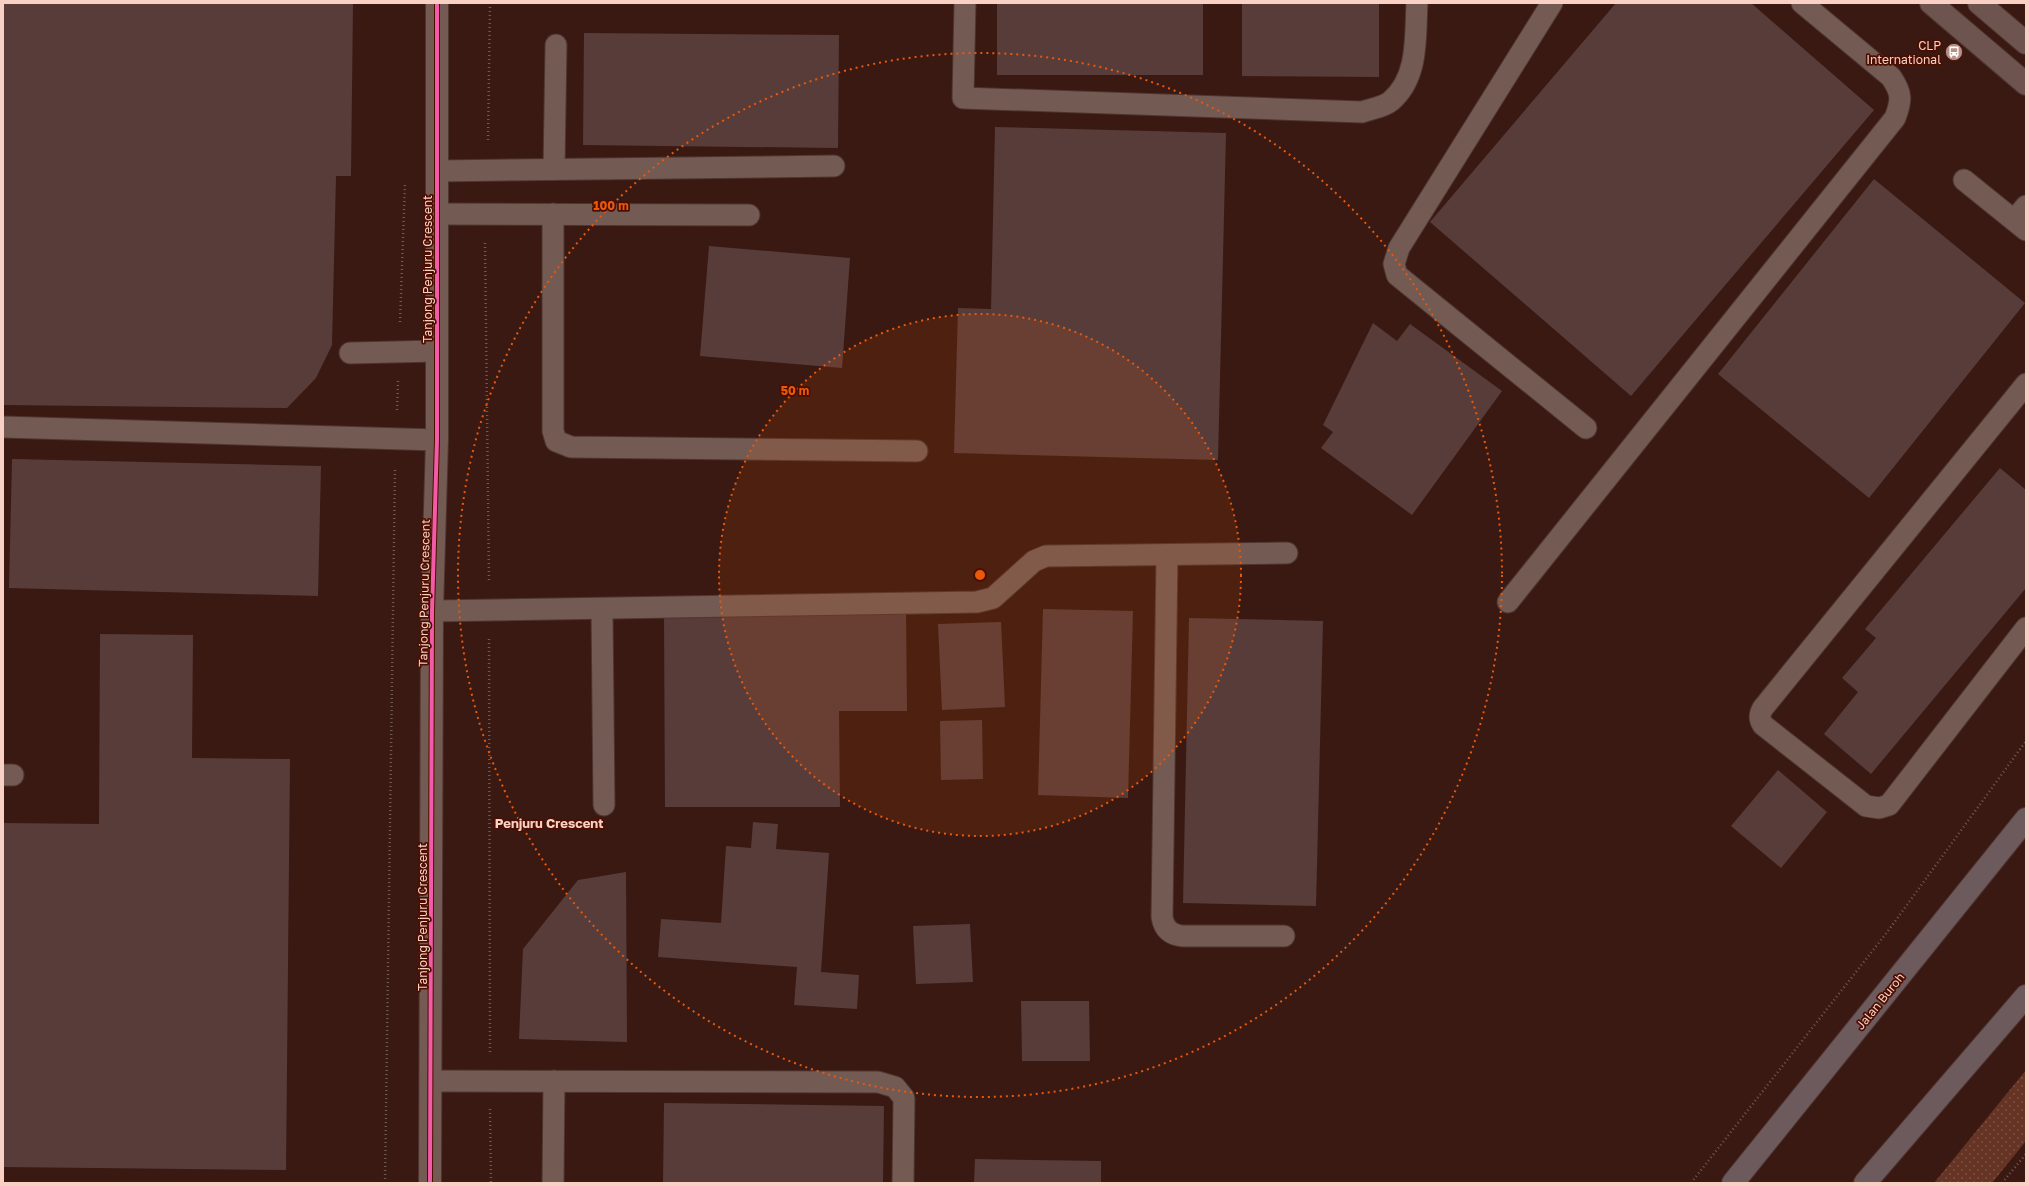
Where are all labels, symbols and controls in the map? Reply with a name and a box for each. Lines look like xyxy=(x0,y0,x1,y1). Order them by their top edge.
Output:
place label: CLP International xyxy=(1866,38,1941,67)
bus stop icon: CLP International xyxy=(1944,42,1964,62)
street label: Tanjong Penjuru Crescent xyxy=(420,195,435,343)
text: 100 m xyxy=(593,198,629,213)
text: 50 m xyxy=(781,383,809,398)
street label: Tanjong Penjuru Crescent xyxy=(415,519,433,667)
centre of rings xyxy=(973,568,987,582)
district label: Penjuru Crescent xyxy=(495,815,603,831)
street label: Tanjong Penjuru Crescent xyxy=(415,843,430,991)
street label: Jalan Buroh xyxy=(1852,970,1908,1032)

